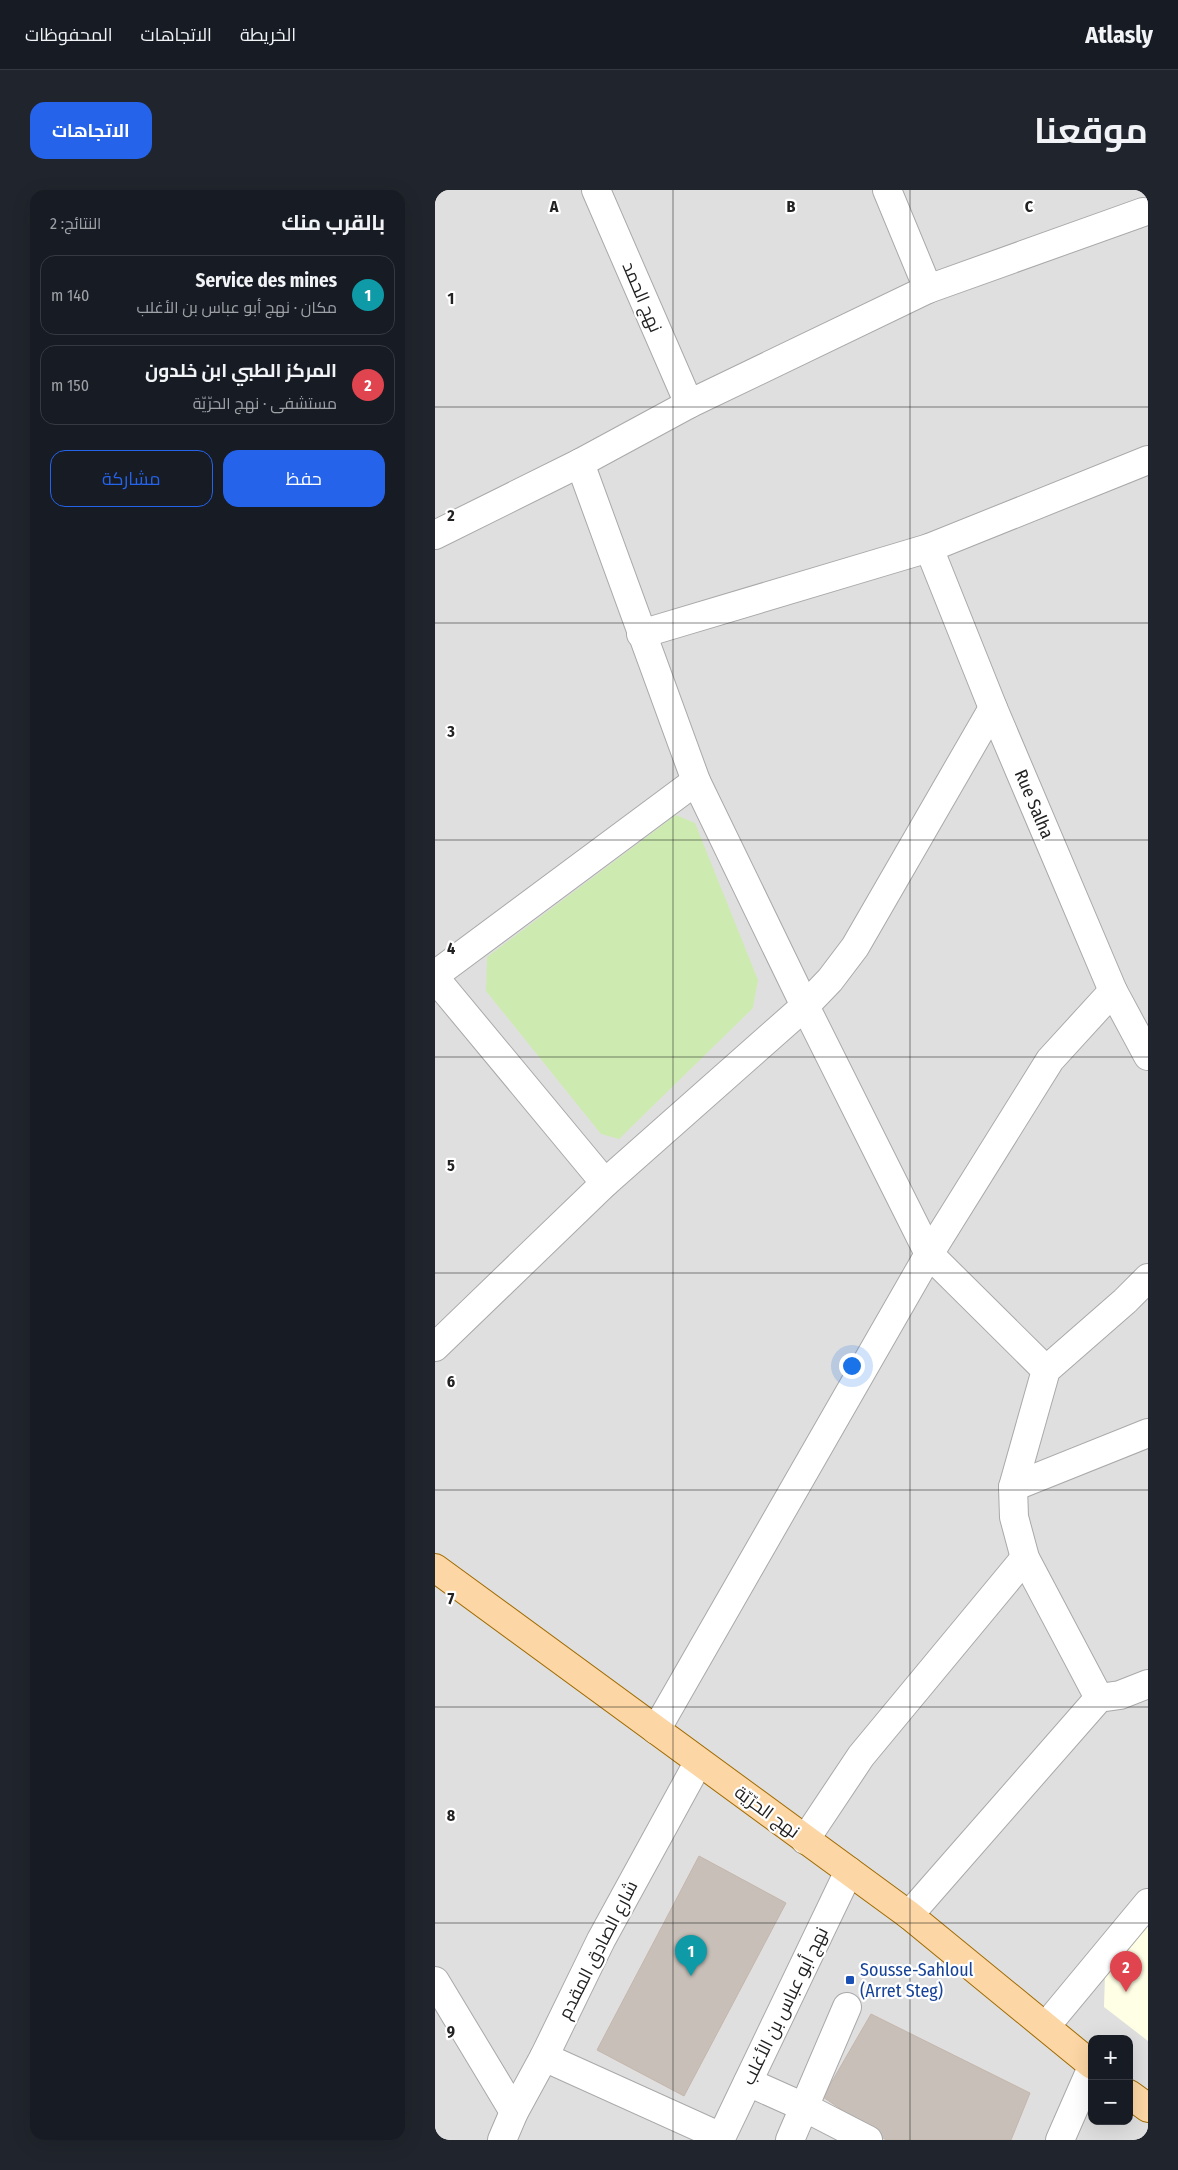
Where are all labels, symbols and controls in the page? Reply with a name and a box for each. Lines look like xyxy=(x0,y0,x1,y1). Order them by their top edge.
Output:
text: Atlasly xyxy=(1085,21,1153,49)
text: المحفوظات xyxy=(25,24,113,46)
text: الاتجاهات xyxy=(141,24,212,46)
text: الخريطة xyxy=(240,24,296,46)
button: الاتجاهات xyxy=(30,102,152,159)
text: موقعنا xyxy=(1034,110,1148,152)
text: A xyxy=(549,197,559,216)
text: B xyxy=(787,197,796,216)
text: C xyxy=(1025,197,1034,216)
text: بالقرب منك xyxy=(282,210,385,236)
text: النتائج: 2 xyxy=(50,214,101,233)
street label: نهج الحمد xyxy=(616,258,667,336)
text: Service des mines xyxy=(196,269,337,292)
text: 140 m xyxy=(51,286,89,305)
text: 1 xyxy=(365,286,371,305)
text: 1 xyxy=(448,289,454,308)
text: مكان · نهج أبو عباس بن الأغلب xyxy=(136,298,337,317)
text: المركز الطبي ابن خلدون xyxy=(145,359,337,382)
text: 150 m xyxy=(51,376,89,395)
text: 2 xyxy=(364,376,372,395)
text: مستشفى · نهج الحرّيّة xyxy=(193,394,337,413)
button: مشاركة xyxy=(50,450,213,507)
button: حفظ xyxy=(223,450,385,507)
text: 2 xyxy=(446,506,455,525)
text: 3 xyxy=(446,722,455,741)
street label: Rue Salha xyxy=(1010,766,1058,842)
text: 4 xyxy=(447,939,455,958)
text: 5 xyxy=(447,1156,455,1175)
your location xyxy=(839,1353,865,1379)
text: 6 xyxy=(447,1372,455,1391)
text: 7 xyxy=(448,1589,455,1608)
street label: نهج الحرّيّة xyxy=(730,1781,804,1844)
text: 8 xyxy=(447,1806,456,1825)
street label: شارع الصادق المقدم xyxy=(554,1877,643,2023)
street label: نهج أبو عباس بن الأغلب xyxy=(737,1924,834,2089)
pin: 1 xyxy=(675,1935,707,1976)
pin: 2 xyxy=(1110,1951,1142,1992)
place label: Sousse-Sahloul (Arret Steg) xyxy=(860,1959,974,2002)
marker: Sousse-Sahloul (Arret Steg) xyxy=(844,1974,856,1986)
text: 9 xyxy=(447,2022,455,2041)
map controls xyxy=(1088,2035,1133,2125)
button: + xyxy=(1088,2035,1133,2080)
button: − xyxy=(1088,2080,1133,2125)

